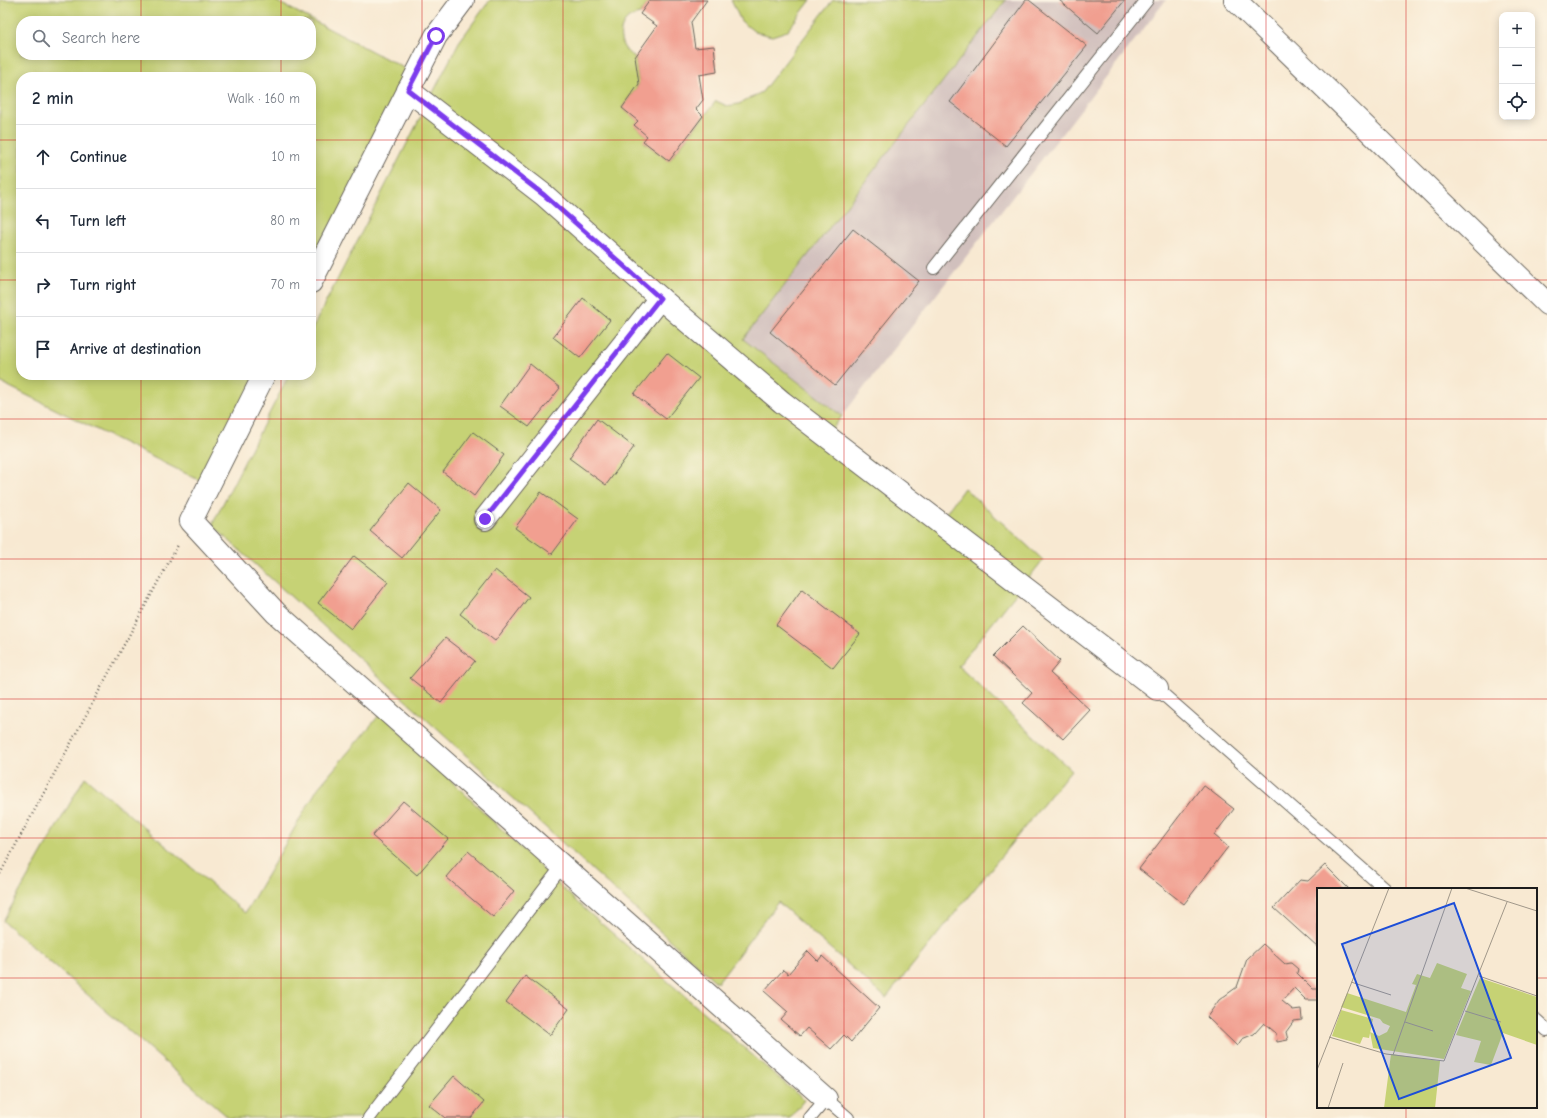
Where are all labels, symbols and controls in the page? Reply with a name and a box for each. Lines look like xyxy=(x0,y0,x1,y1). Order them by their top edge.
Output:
map controls xyxy=(1499,12,1535,120)
button: + xyxy=(1499,12,1535,48)
search box xyxy=(16,16,316,60)
icon: search xyxy=(30,27,52,49)
route start xyxy=(427,27,445,45)
text: Search here xyxy=(62,29,140,47)
button: − xyxy=(1499,48,1535,84)
button: locate xyxy=(1499,84,1535,120)
text: 2 min xyxy=(32,89,73,108)
text: Walk · 160 m xyxy=(228,91,300,106)
icon: ahead xyxy=(32,146,54,168)
text: Continue xyxy=(70,148,127,166)
text: 10 m xyxy=(272,149,300,164)
icon: left xyxy=(32,210,54,232)
text: Turn left xyxy=(70,212,126,230)
text: 80 m xyxy=(270,213,300,228)
icon: right xyxy=(32,274,54,296)
text: Turn right xyxy=(70,276,136,294)
text: 70 m xyxy=(271,277,300,292)
icon: arrive xyxy=(32,338,54,360)
text: Arrive at destination xyxy=(70,340,201,358)
route end xyxy=(476,510,494,528)
inset map xyxy=(1317,888,1537,1108)

